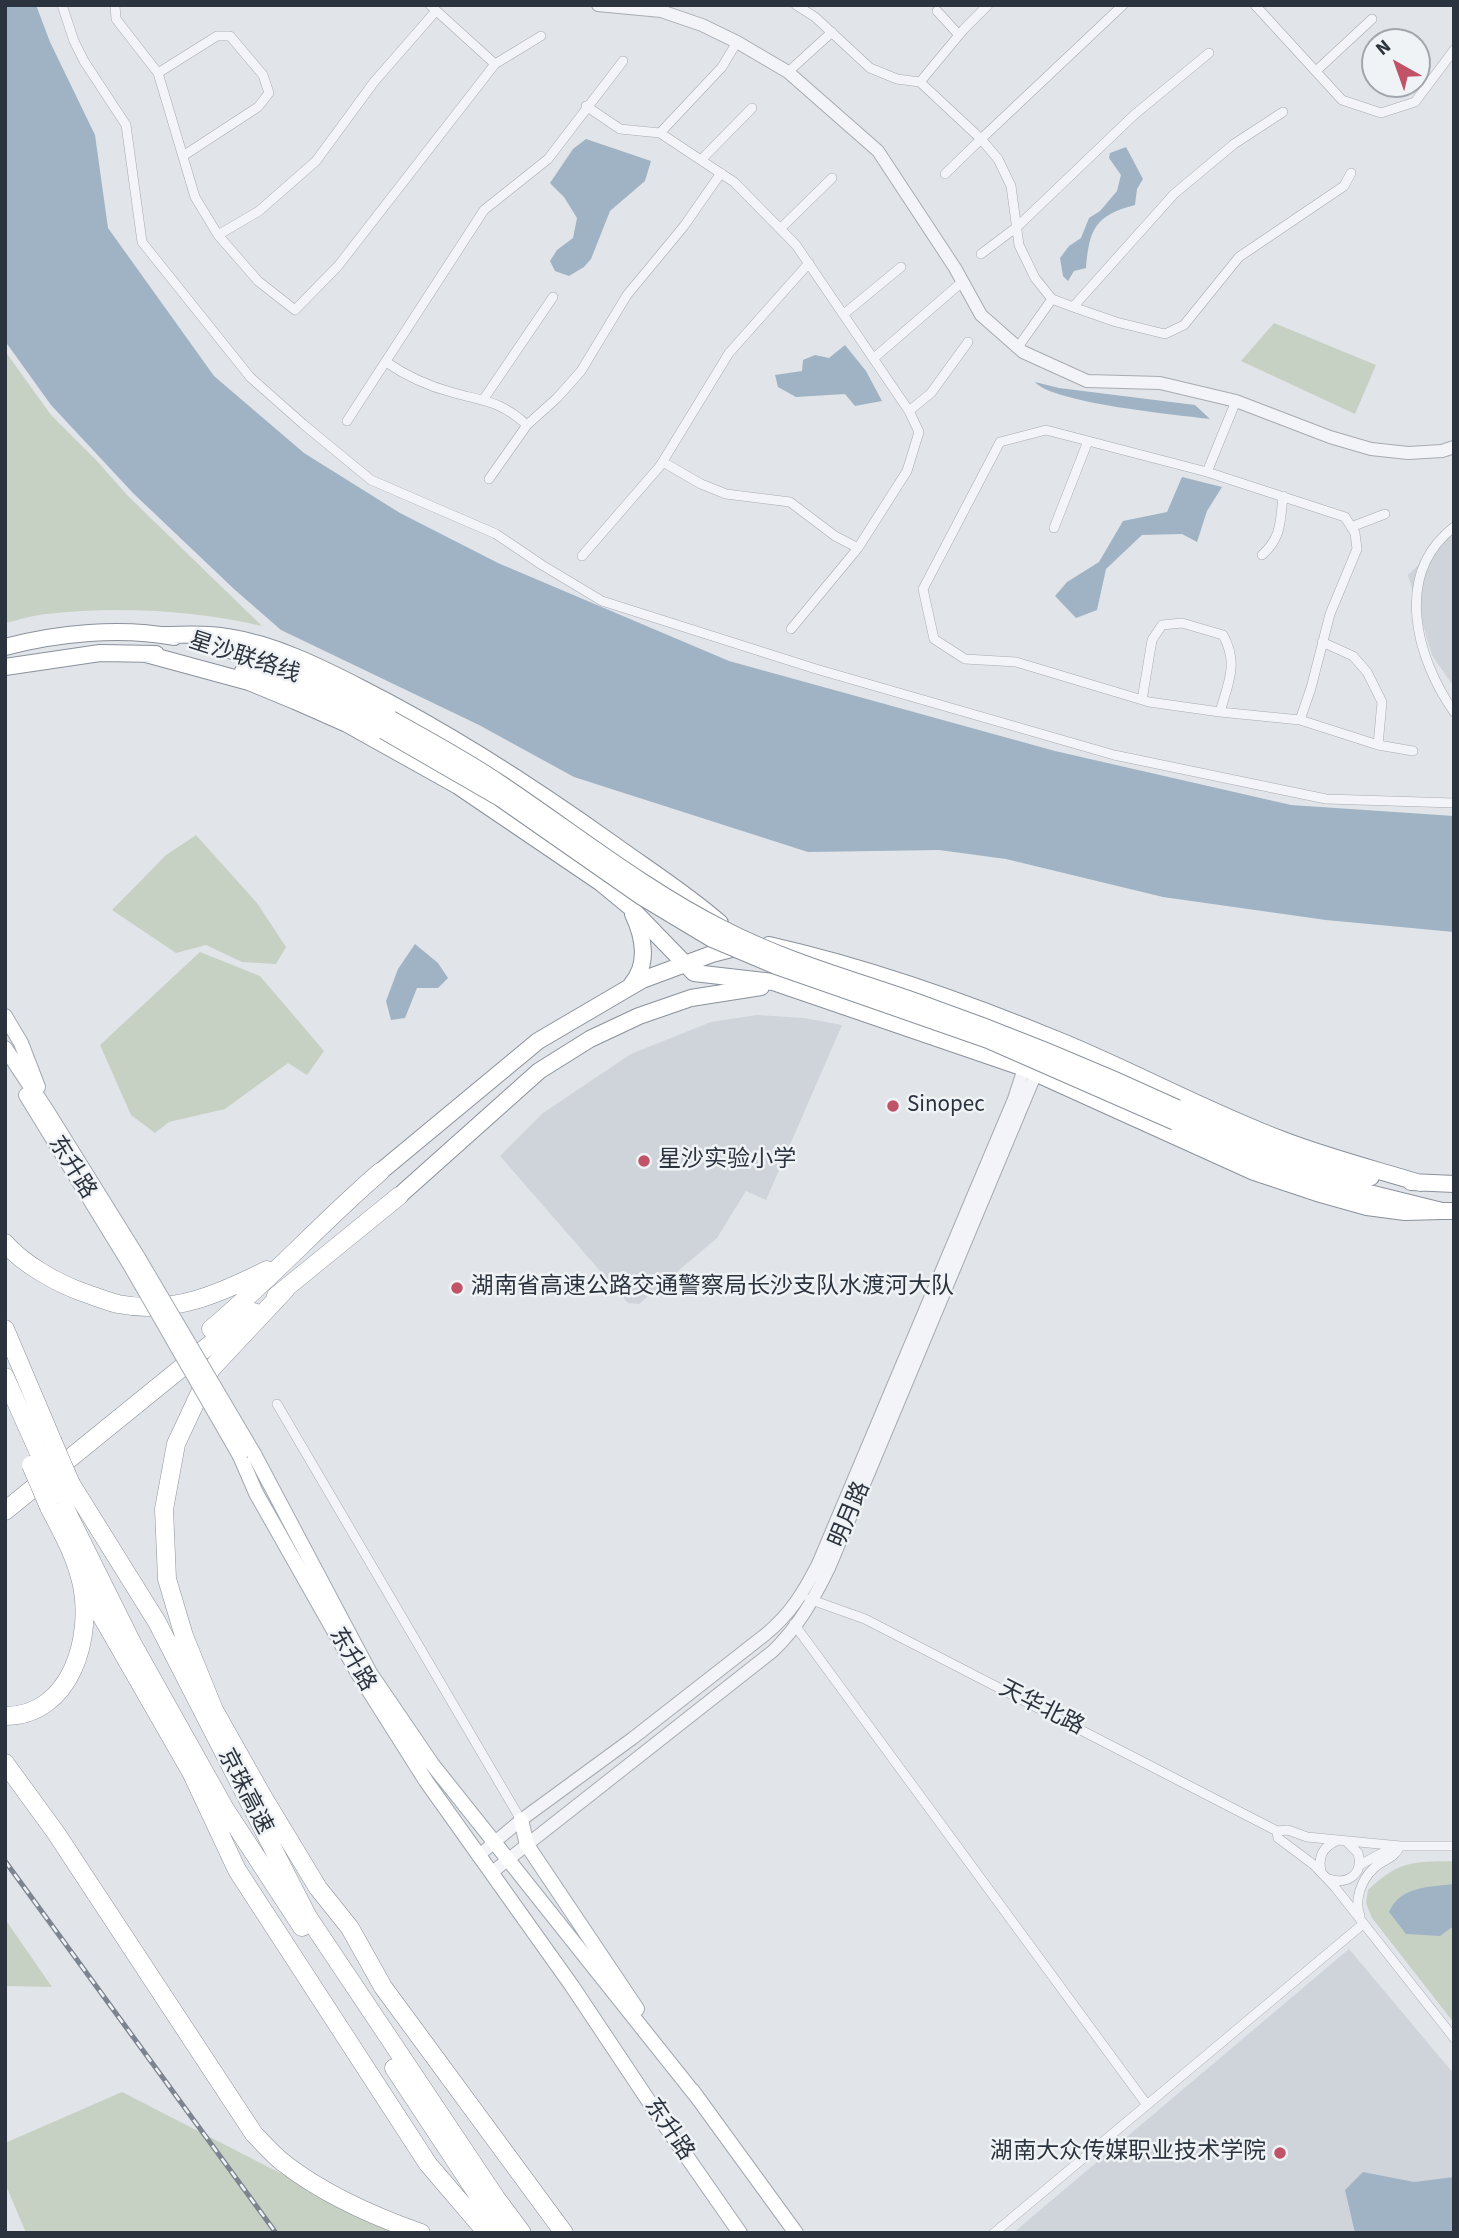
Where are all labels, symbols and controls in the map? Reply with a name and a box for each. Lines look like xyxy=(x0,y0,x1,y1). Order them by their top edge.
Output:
north arrow xyxy=(1361,28,1431,98)
text: N xyxy=(1370,34,1397,62)
street label: 星沙联络线 xyxy=(185,628,303,690)
place label: Sinopec xyxy=(907,1092,985,1120)
marker: Sinopec xyxy=(885,1098,901,1114)
street label: 东升路 xyxy=(41,1131,101,1205)
place label: 星沙实验小学 xyxy=(658,1147,796,1175)
marker: 星沙实验小学 xyxy=(636,1153,652,1169)
place label: 湖南省高速公路交通警察局长沙支队水渡河大队 xyxy=(471,1274,954,1302)
marker: 湖南省高速公路交通警察局长沙支队水渡河大队 xyxy=(449,1280,465,1296)
street label: 明月路 xyxy=(825,1478,877,1552)
street label: 东升路 xyxy=(322,1623,380,1697)
street label: 天华北路 xyxy=(994,1676,1088,1742)
street label: 京珠高速 xyxy=(211,1745,277,1839)
street label: 东升路 xyxy=(637,2094,699,2166)
place label: 湖南大众传媒职业技术学院 xyxy=(990,2139,1266,2167)
marker: 湖南大众传媒职业技术学院 xyxy=(1272,2145,1288,2161)

